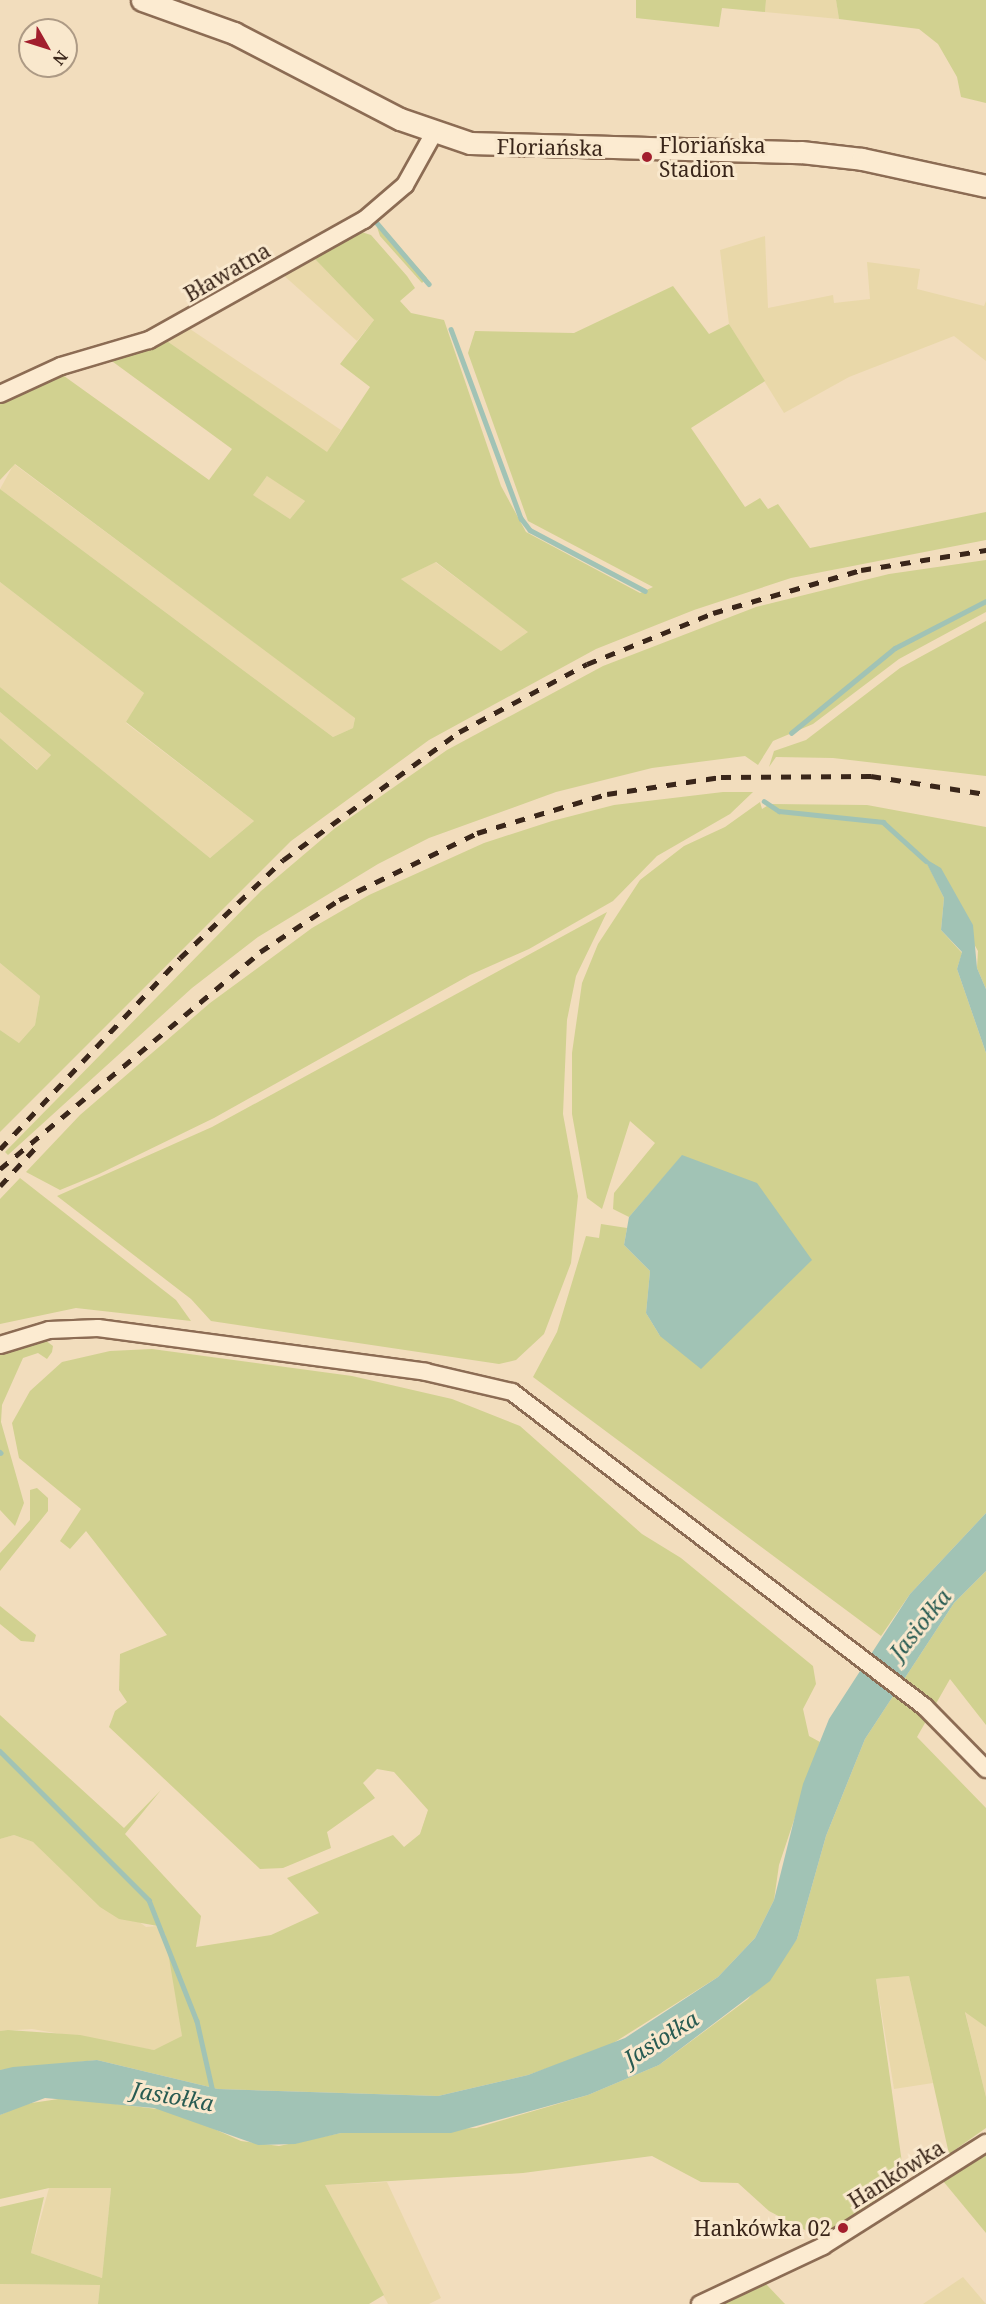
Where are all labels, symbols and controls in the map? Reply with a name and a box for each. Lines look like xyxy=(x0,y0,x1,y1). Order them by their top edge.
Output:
north arrow xyxy=(18,18,78,78)
text: N xyxy=(48,46,73,70)
place label: Floriańska Stadion xyxy=(659,132,766,182)
street label: Floriańska xyxy=(497,133,603,161)
marker: Floriańska Stadion xyxy=(640,150,654,164)
street label: Bławatna xyxy=(180,237,274,307)
water label: Jasiołka xyxy=(884,1584,956,1664)
water label: Jasiołka xyxy=(619,2005,703,2071)
water label: Jasiołka xyxy=(130,2076,216,2116)
street label: Hankówka xyxy=(843,2135,949,2213)
place label: Hankówka 02 xyxy=(694,2215,831,2241)
marker: Hankówka 02 xyxy=(836,2221,850,2235)

